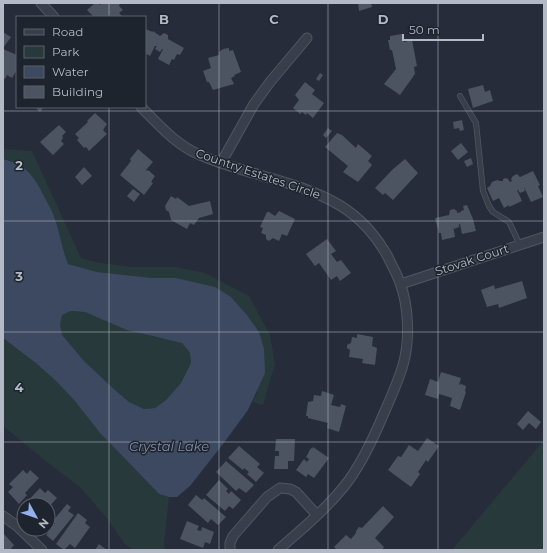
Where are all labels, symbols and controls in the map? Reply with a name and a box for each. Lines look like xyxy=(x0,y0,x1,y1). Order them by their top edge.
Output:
text: B xyxy=(159,11,169,27)
text: C xyxy=(269,11,279,27)
text: D xyxy=(378,11,389,27)
legend xyxy=(16,16,146,108)
scale bar xyxy=(403,16,483,42)
text: 50 m xyxy=(409,22,440,37)
text: Road xyxy=(52,24,83,39)
text: Park xyxy=(52,44,80,59)
text: Water xyxy=(52,64,89,79)
text: Building xyxy=(52,84,103,99)
street label: Country Estates Circle xyxy=(194,145,323,202)
text: 2 xyxy=(15,157,23,173)
street label: Stovak Court xyxy=(433,240,511,279)
text: 3 xyxy=(14,268,23,284)
text: 4 xyxy=(15,379,24,395)
water label: Crystal Lake xyxy=(129,438,209,454)
north arrow xyxy=(16,497,56,537)
text: N xyxy=(35,516,52,531)

